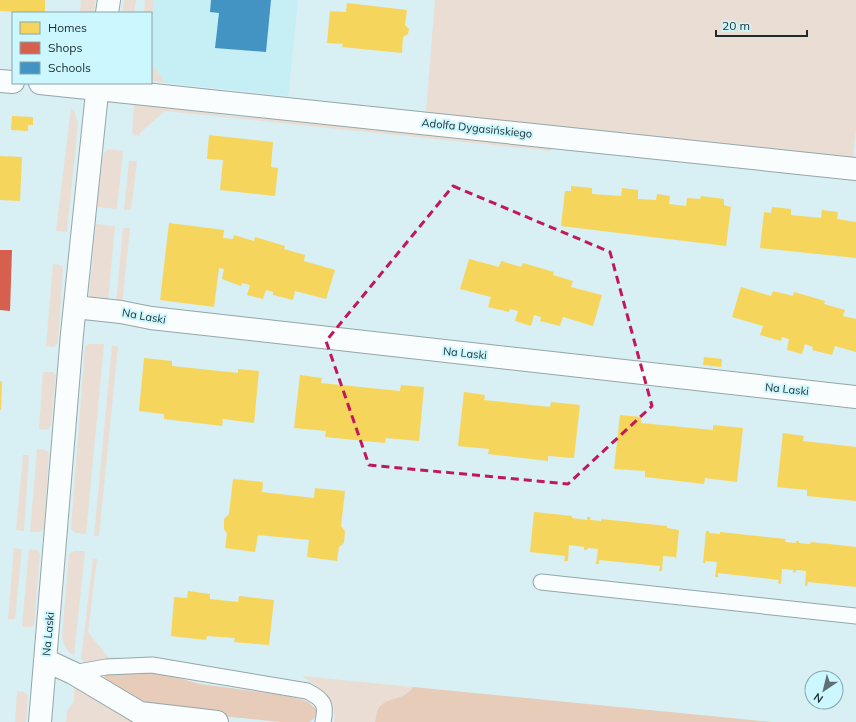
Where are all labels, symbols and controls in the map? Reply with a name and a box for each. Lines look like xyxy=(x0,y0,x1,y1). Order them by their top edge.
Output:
legend xyxy=(12,12,152,84)
scale bar xyxy=(716,12,807,38)
text: 20 m xyxy=(722,18,750,33)
text: Homes xyxy=(48,20,87,35)
text: Shops xyxy=(48,40,83,55)
text: Schools xyxy=(48,60,91,75)
street label: Adolfa Dygasińskiego xyxy=(421,115,533,141)
street label: Na Laski xyxy=(121,305,167,327)
street label: Na Laski xyxy=(442,344,488,362)
street label: Na Laski xyxy=(764,380,810,398)
street label: Na Laski xyxy=(39,611,57,657)
north arrow xyxy=(804,670,844,710)
text: N xyxy=(811,690,826,706)

